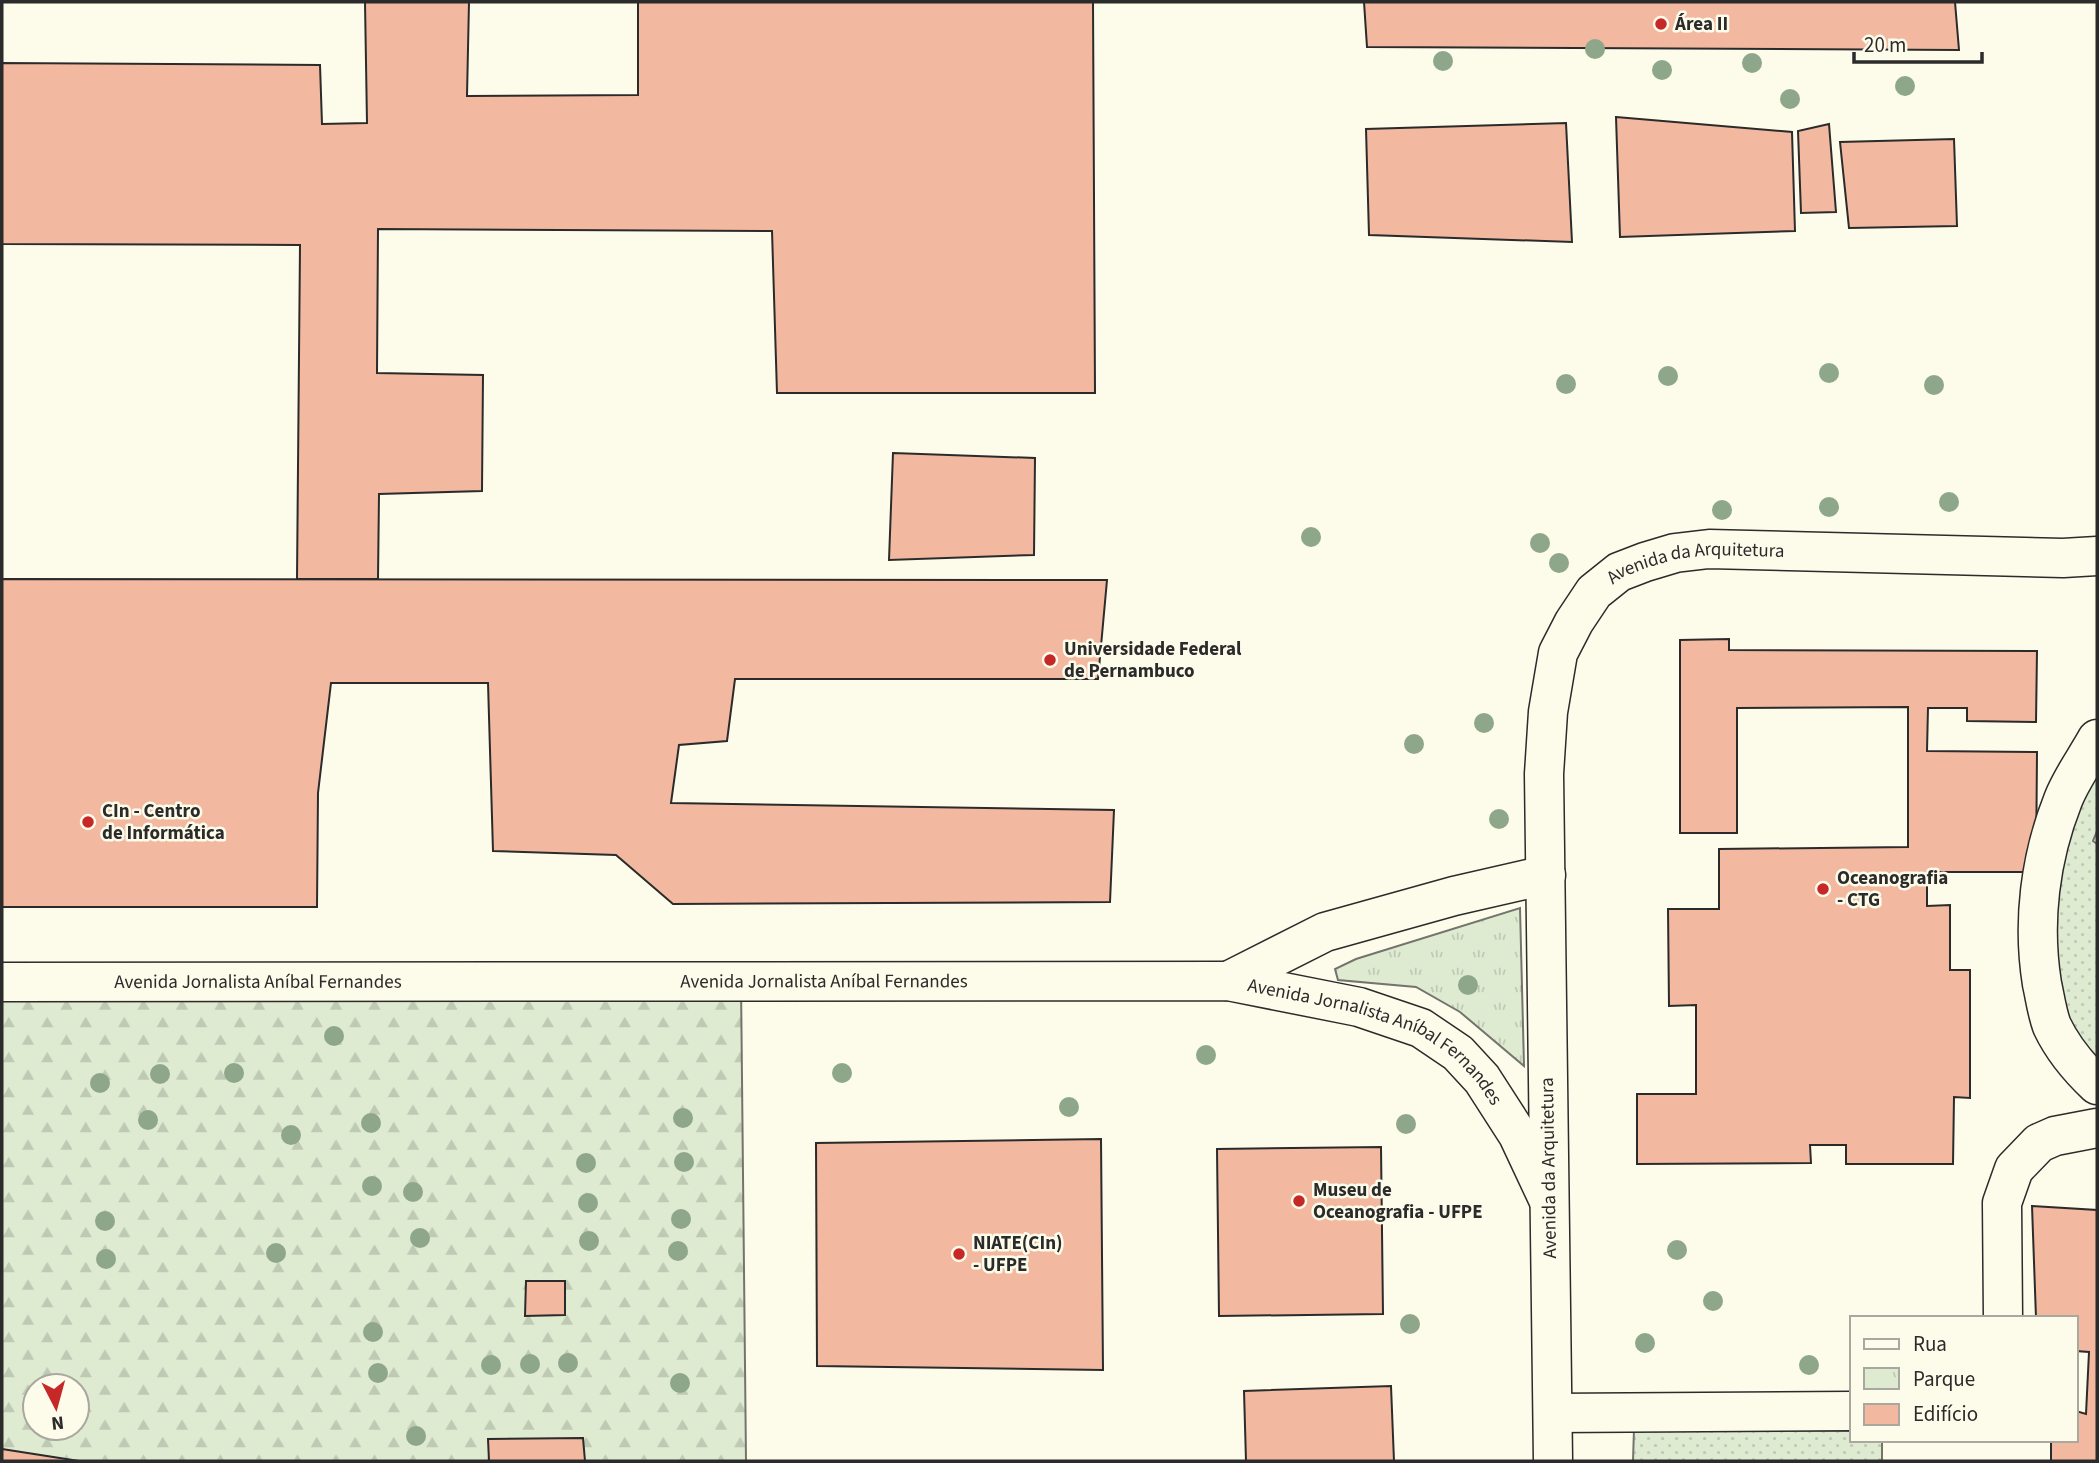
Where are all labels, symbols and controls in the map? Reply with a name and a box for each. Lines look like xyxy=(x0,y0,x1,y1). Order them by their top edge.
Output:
place label: Área II xyxy=(1674,11,1728,38)
marker: Área II xyxy=(1653,16,1669,32)
scale bar xyxy=(1854,21,1982,65)
text: 20 m xyxy=(1864,30,1906,60)
street label: Avenida da Arquitetura xyxy=(1601,535,1785,591)
place label: Universidade Federal de Pernambuco xyxy=(1064,636,1242,685)
marker: Universidade Federal de Pernambuco xyxy=(1042,652,1058,668)
place label: CIn - Centro de Informática xyxy=(102,798,225,847)
marker: CIn - Centro de Informática xyxy=(80,814,96,830)
place label: Oceanografia - CTG xyxy=(1837,865,1948,914)
marker: Oceanografia - CTG xyxy=(1815,881,1831,897)
street label: Avenida Jornalista Aníbal Fernandes xyxy=(114,968,402,995)
street label: Avenida Jornalista Aníbal Fernandes xyxy=(680,968,968,995)
street label: Avenida Jornalista Aníbal Fernandes xyxy=(1245,972,1509,1110)
street label: Avenida da Arquitetura xyxy=(1534,1077,1564,1259)
place label: Museu de Oceanografia - UFPE xyxy=(1313,1177,1483,1226)
marker: Museu de Oceanografia - UFPE xyxy=(1291,1193,1307,1209)
place label: NIATE(CIn) - UFPE xyxy=(973,1230,1063,1279)
marker: NIATE(CIn) - UFPE xyxy=(951,1246,967,1262)
legend xyxy=(1850,1316,2078,1442)
text: Rua xyxy=(1913,1329,1947,1359)
text: Parque xyxy=(1913,1364,1975,1394)
north arrow xyxy=(21,1372,91,1442)
text: Edifício xyxy=(1913,1399,1978,1429)
text: N xyxy=(50,1408,65,1437)

